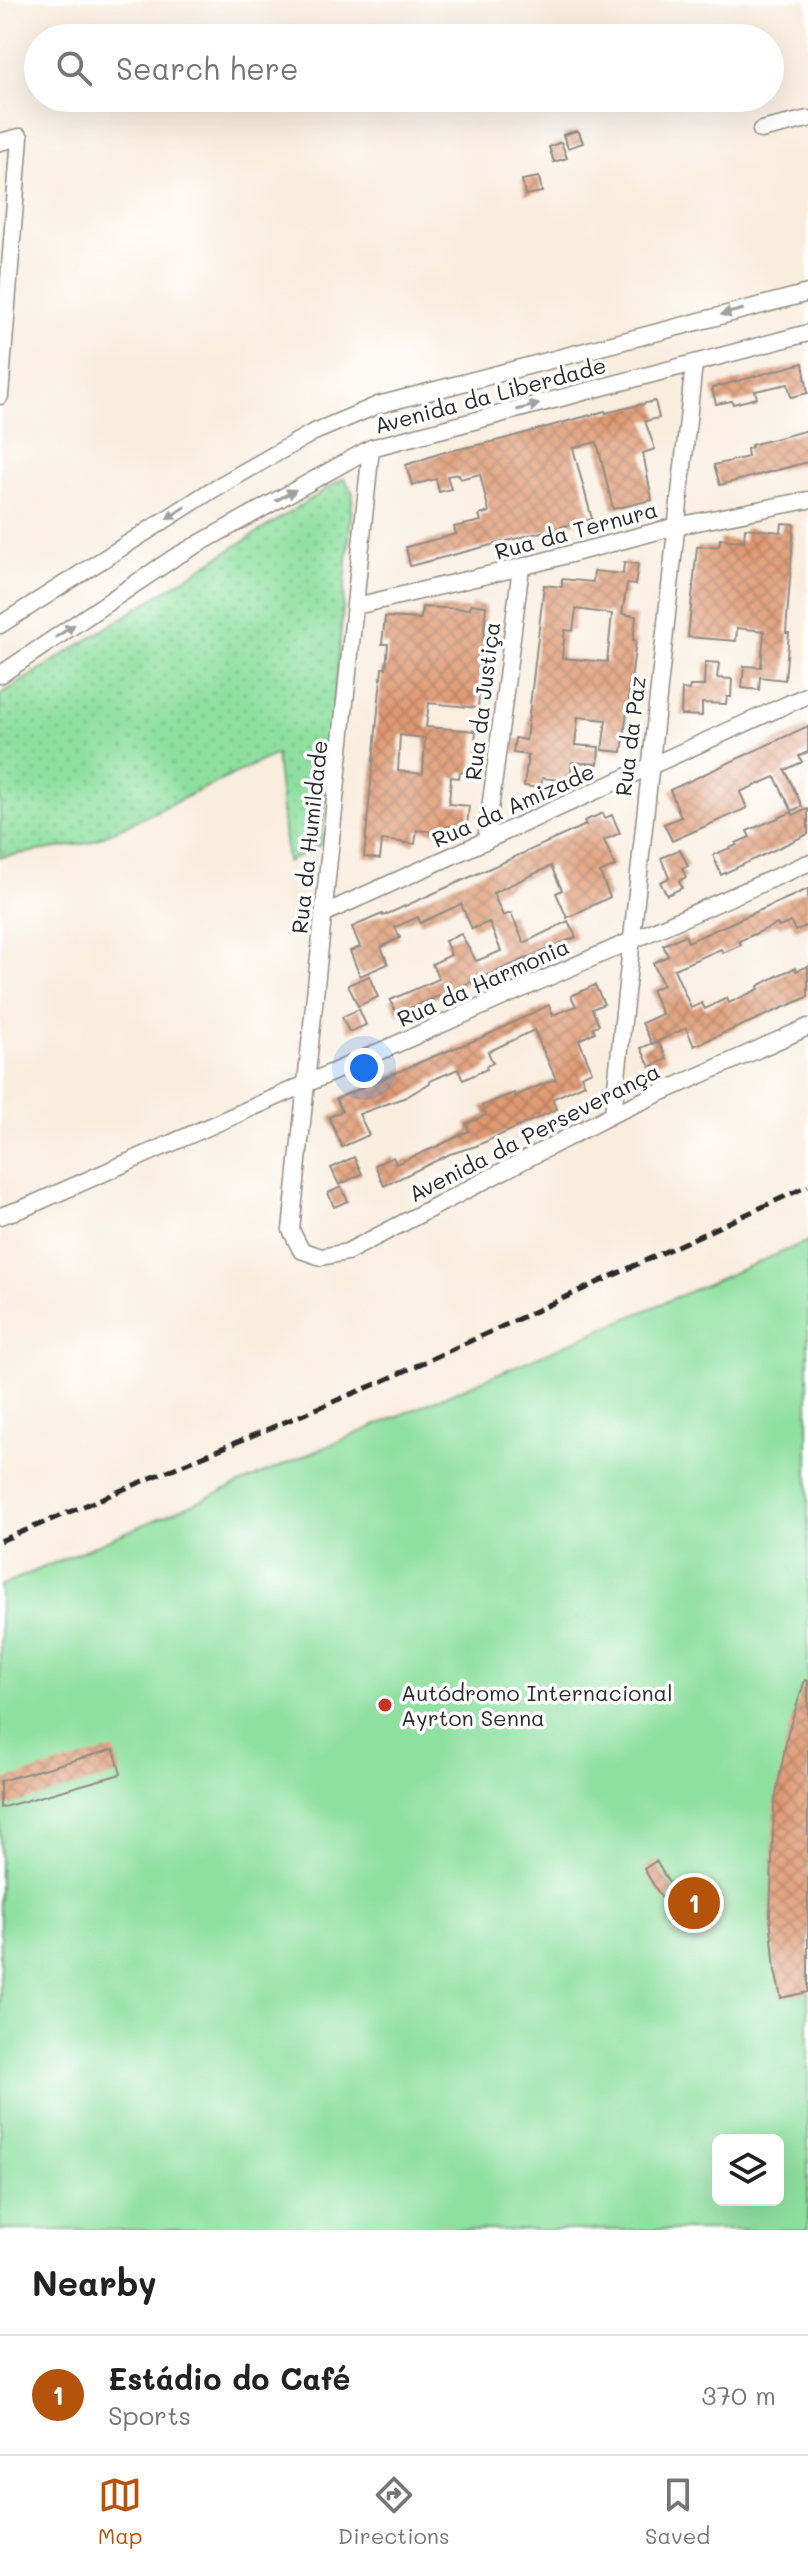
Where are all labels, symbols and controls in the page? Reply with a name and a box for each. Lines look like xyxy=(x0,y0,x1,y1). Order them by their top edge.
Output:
search box xyxy=(24,24,784,112)
icon: search xyxy=(52,46,96,90)
text: Search here xyxy=(116,48,299,88)
one-way arrow xyxy=(720,306,745,318)
street label: Avenida da Liberdade xyxy=(371,350,609,440)
one-way arrow xyxy=(516,400,541,412)
one-way arrow xyxy=(275,488,297,502)
street label: Rua da Ternura xyxy=(491,494,661,566)
one-way arrow xyxy=(165,505,187,519)
street label: Rua da Justiça xyxy=(458,620,506,782)
one-way arrow xyxy=(54,624,75,639)
street label: Rua da Paz xyxy=(608,674,652,798)
street label: Rua da Humildade xyxy=(284,739,334,935)
street label: Rua da Amizade xyxy=(427,756,599,854)
street label: Rua da Harmonia xyxy=(392,931,574,1033)
your location xyxy=(344,1048,384,1088)
street label: Avenida da Perseverança xyxy=(404,1056,664,1208)
place label: Autódromo Internacional Ayrton Senna xyxy=(401,1678,673,1732)
marker: Autódromo Internacional Ayrton Senna xyxy=(376,1696,394,1714)
pin: 1 xyxy=(668,1873,720,1933)
map controls xyxy=(712,2134,784,2206)
button: layers xyxy=(712,2134,784,2206)
text: Nearby xyxy=(32,2260,157,2305)
text: Estádio do Café xyxy=(108,2358,350,2398)
text: 1 xyxy=(52,2378,64,2412)
text: 370 m xyxy=(701,2378,776,2412)
text: Sports xyxy=(108,2398,191,2432)
tab: Map xyxy=(98,2473,143,2550)
tab: Directions xyxy=(338,2473,450,2550)
tab: Saved xyxy=(645,2473,710,2550)

